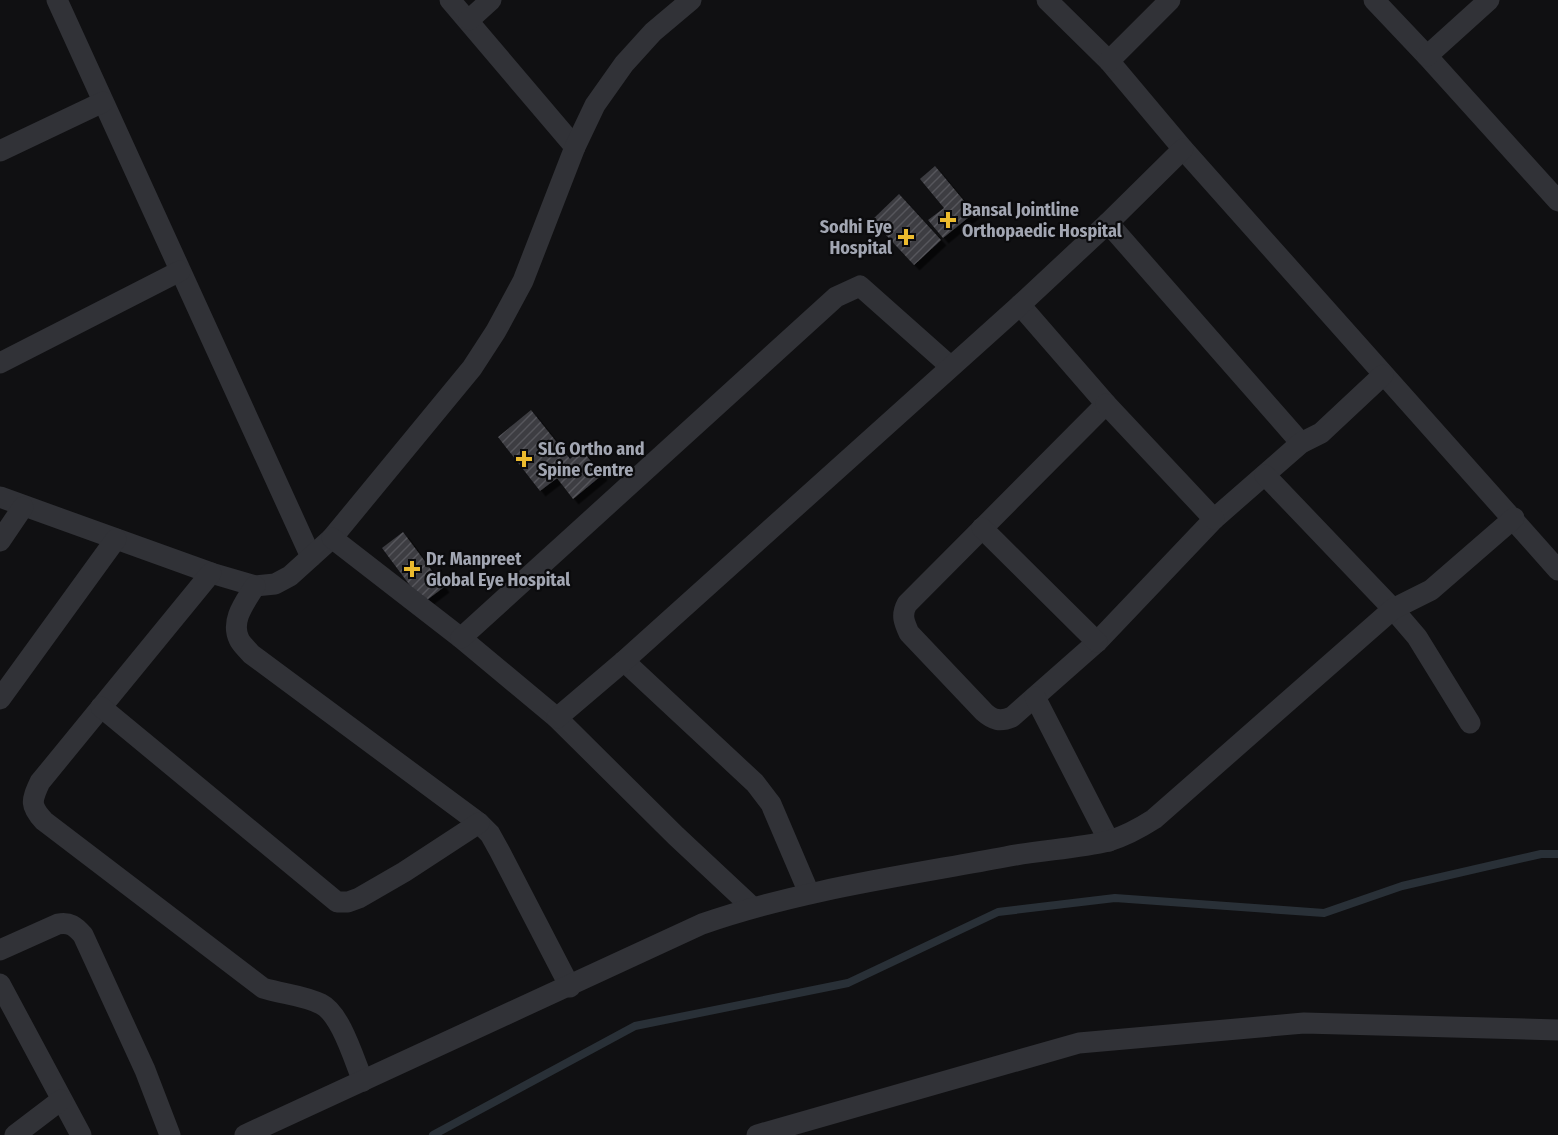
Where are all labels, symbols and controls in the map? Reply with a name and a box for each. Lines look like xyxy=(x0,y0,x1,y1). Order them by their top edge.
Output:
place label: Bansal Jointline Orthopaedic Hospital xyxy=(962,199,1122,242)
marker: Bansal Jointline Orthopaedic Hospital xyxy=(939,211,957,229)
place label: Sodhi Eye Hospital xyxy=(820,216,892,259)
marker: Sodhi Eye Hospital xyxy=(897,228,915,246)
place label: SLG Ortho and Spine Centre xyxy=(538,438,645,481)
marker: SLG Ortho and Spine Centre xyxy=(515,450,533,468)
place label: Dr. Manpreet Global Eye Hospital xyxy=(426,548,570,591)
marker: Dr. Manpreet Global Eye Hospital xyxy=(403,560,421,578)

